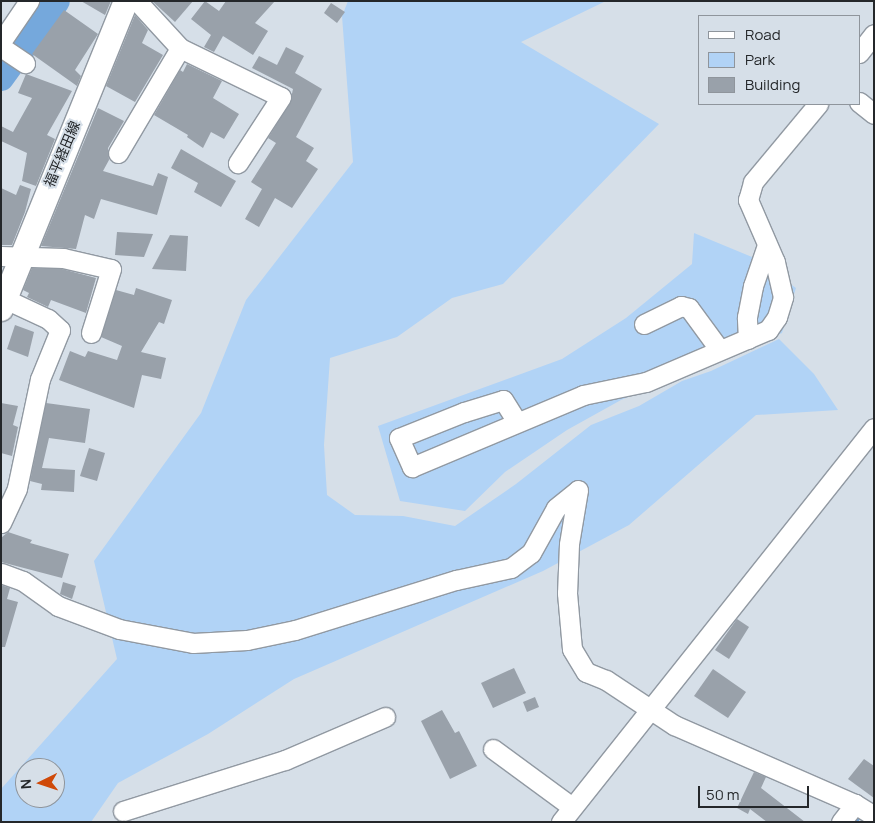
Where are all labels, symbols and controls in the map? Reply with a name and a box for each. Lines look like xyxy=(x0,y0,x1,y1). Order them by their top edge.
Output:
legend xyxy=(698,15,860,105)
text: Road xyxy=(745,24,781,45)
text: Park xyxy=(745,49,775,70)
text: Building xyxy=(745,74,800,95)
street label: 福平経田線 xyxy=(41,119,83,189)
north arrow xyxy=(15,758,65,808)
scale bar xyxy=(700,776,811,808)
text: N xyxy=(16,778,35,790)
text: 50 m xyxy=(706,784,740,805)

